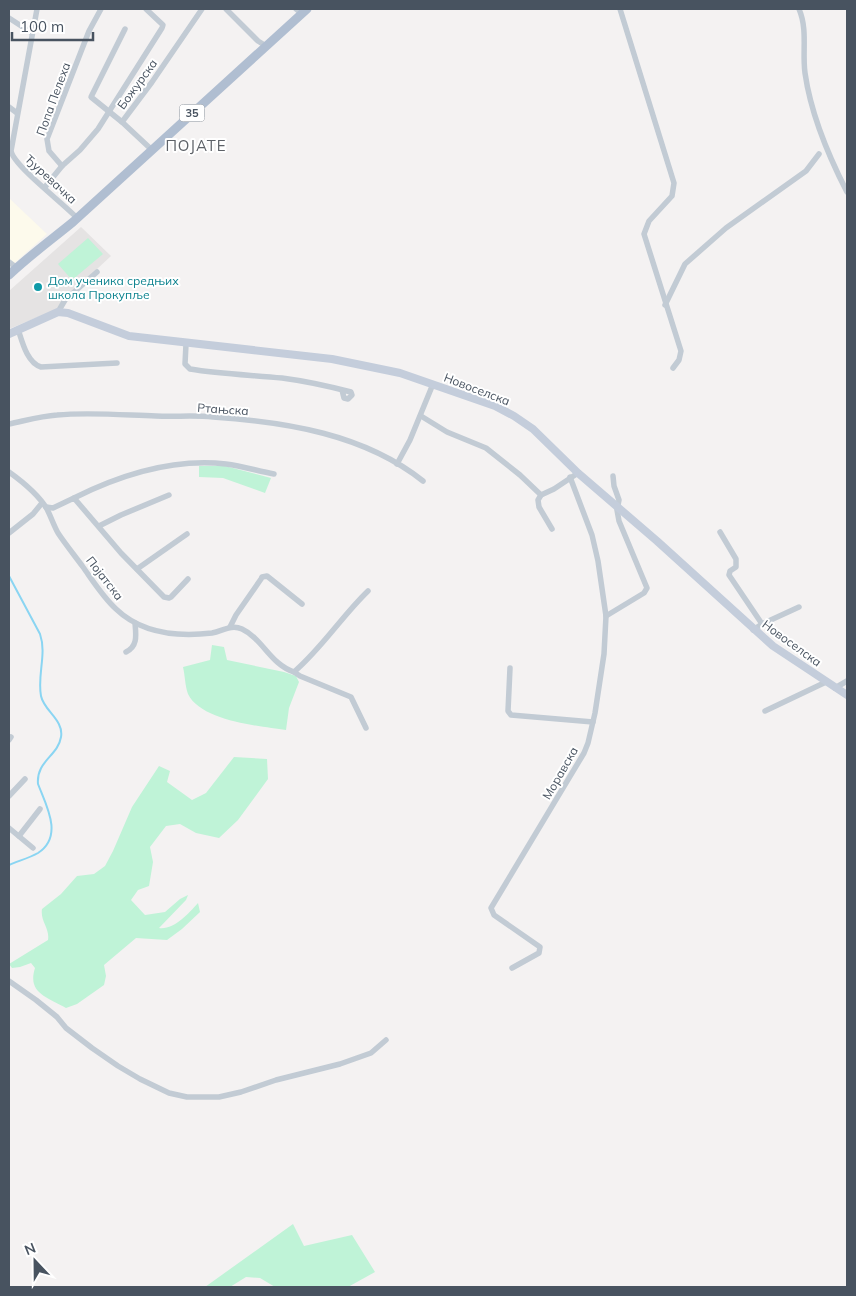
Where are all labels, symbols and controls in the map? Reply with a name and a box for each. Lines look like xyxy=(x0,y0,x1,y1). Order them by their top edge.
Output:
scale bar xyxy=(12,10,94,42)
text: 100 m xyxy=(20,17,64,36)
street label: Божурска xyxy=(114,56,160,112)
street label: Попа Пелеха xyxy=(33,60,73,138)
road number: 35 xyxy=(180,105,204,122)
district label: ПОЈАТЕ xyxy=(165,136,227,155)
street label: Ђуревачка xyxy=(22,151,80,207)
place label: Дом ученика средњих школа Прокупље xyxy=(48,273,179,302)
marker: Дом ученика средњих школа Прокупље xyxy=(32,281,44,293)
street label: Новоселска xyxy=(442,370,512,408)
street label: Ртањска xyxy=(197,400,249,418)
street label: Појатска xyxy=(83,553,127,603)
street label: Новоселска xyxy=(760,617,824,669)
street label: Моравска xyxy=(539,744,581,802)
north arrow xyxy=(10,1236,60,1286)
text: N xyxy=(22,1239,38,1259)

